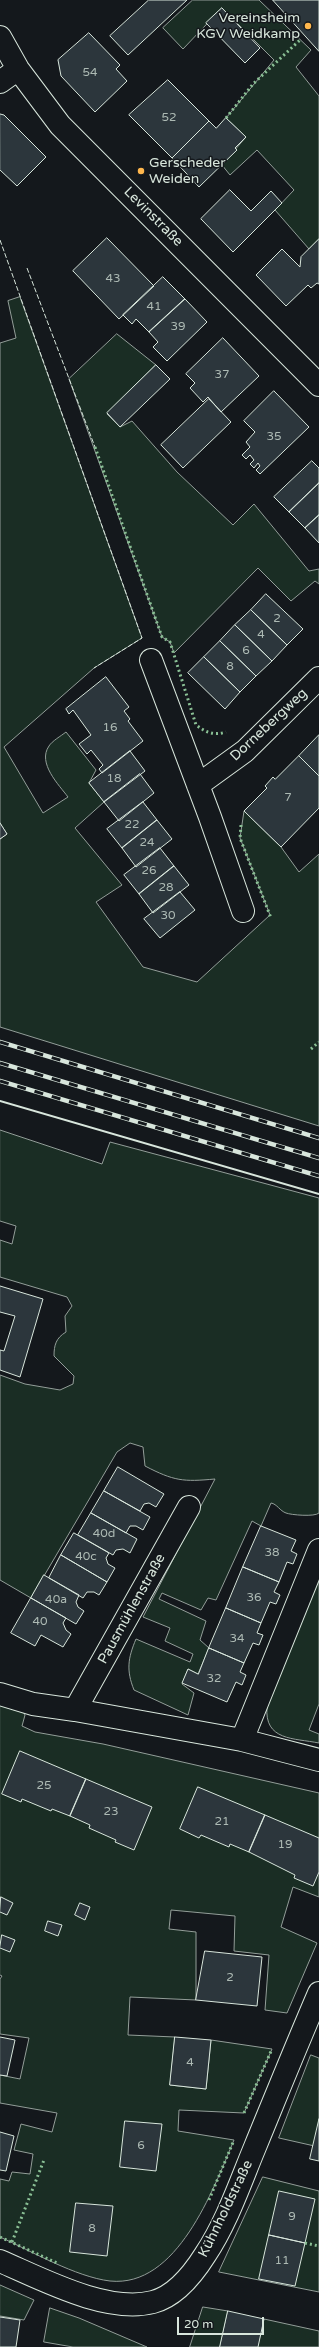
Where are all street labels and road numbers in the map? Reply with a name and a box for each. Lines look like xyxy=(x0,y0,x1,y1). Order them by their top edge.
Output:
street label: Levinstraße xyxy=(120,184,186,250)
street label: Dornebergweg xyxy=(227,685,311,765)
street label: Pausmühlenstraße xyxy=(95,1551,169,1667)
street label: Kühnholdstraße xyxy=(195,2158,257,2260)

